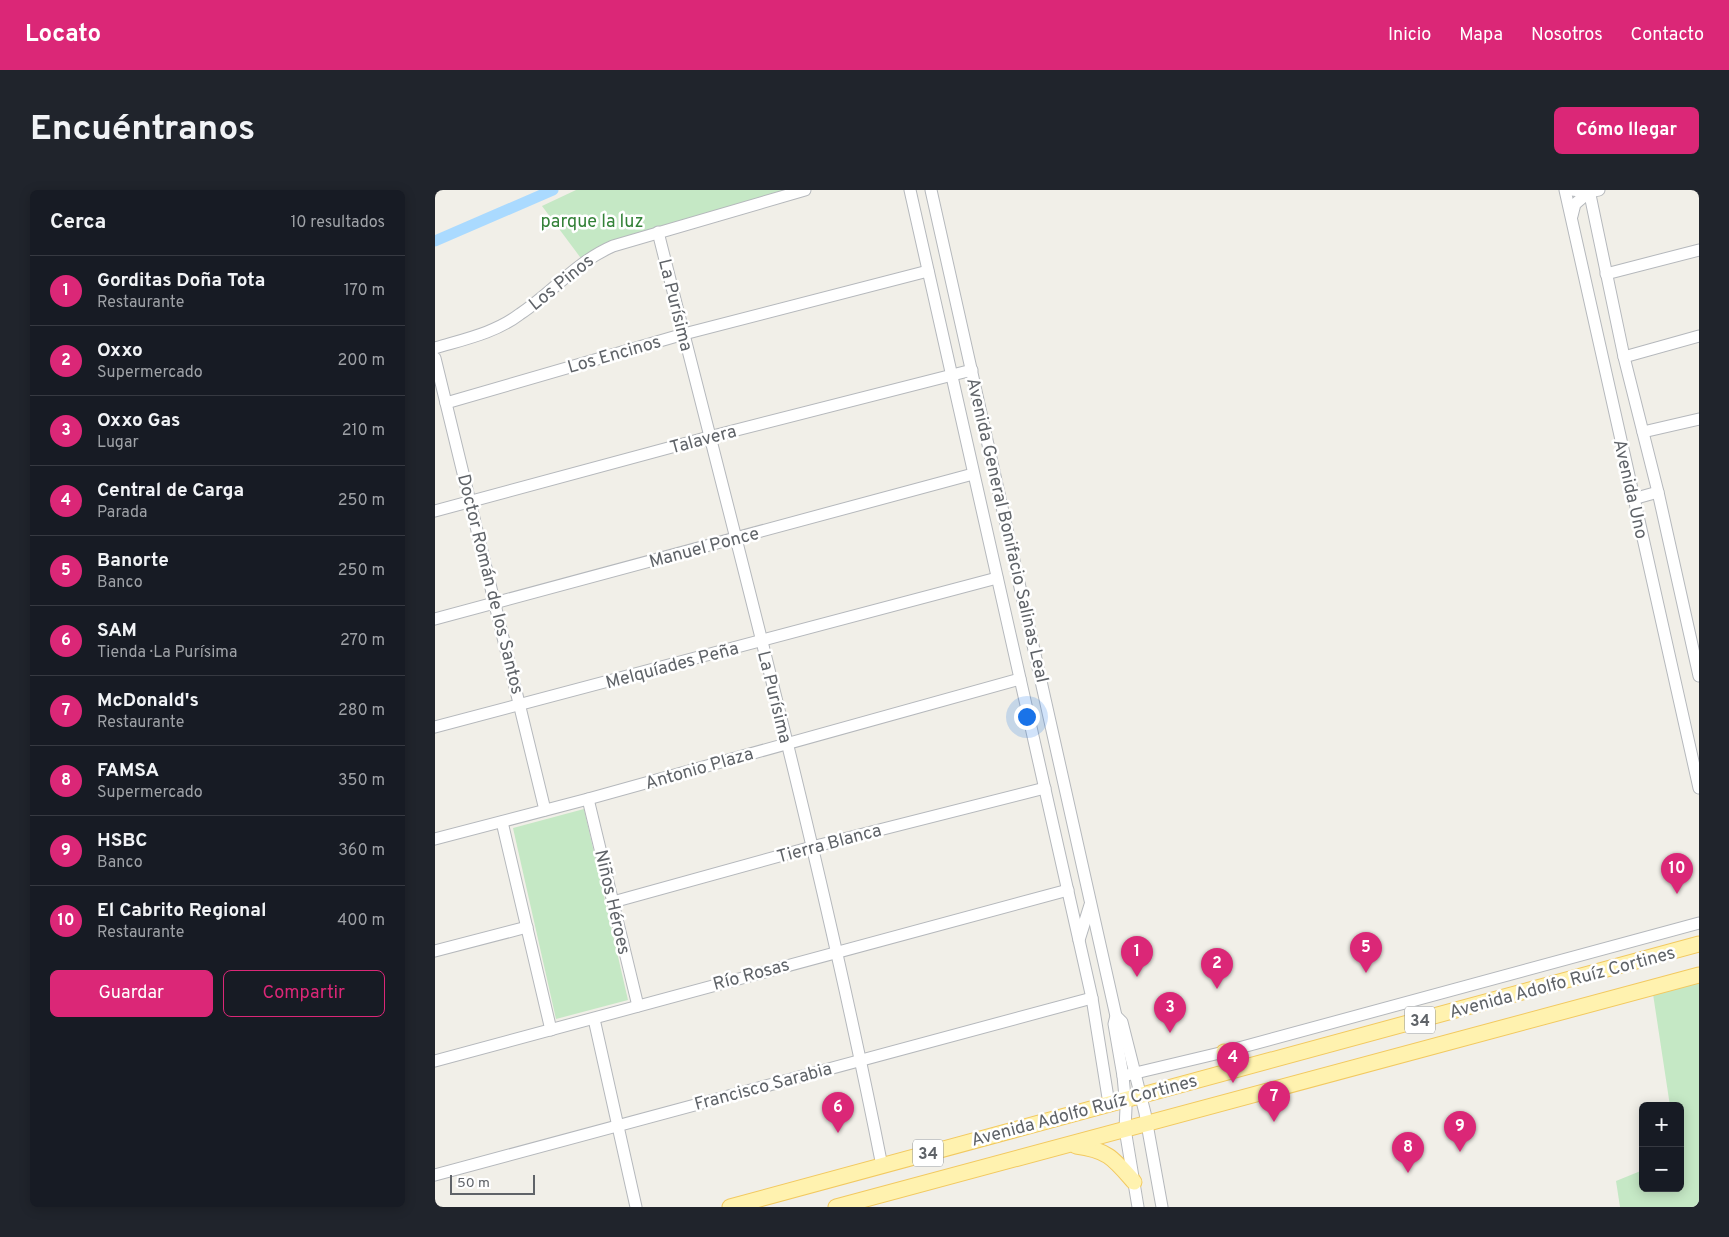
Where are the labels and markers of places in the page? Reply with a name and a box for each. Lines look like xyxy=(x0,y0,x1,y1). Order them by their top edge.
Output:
pin: 10 xyxy=(1661,853,1693,894)
pin: 5 xyxy=(1350,932,1382,973)
pin: 1 xyxy=(1121,936,1153,977)
pin: 2 xyxy=(1201,948,1233,989)
pin: 3 xyxy=(1154,992,1186,1033)
pin: 4 xyxy=(1217,1042,1249,1083)
pin: 7 xyxy=(1258,1081,1290,1122)
pin: 6 xyxy=(822,1092,854,1133)
pin: 9 xyxy=(1444,1111,1476,1152)
pin: 8 xyxy=(1392,1132,1424,1173)

